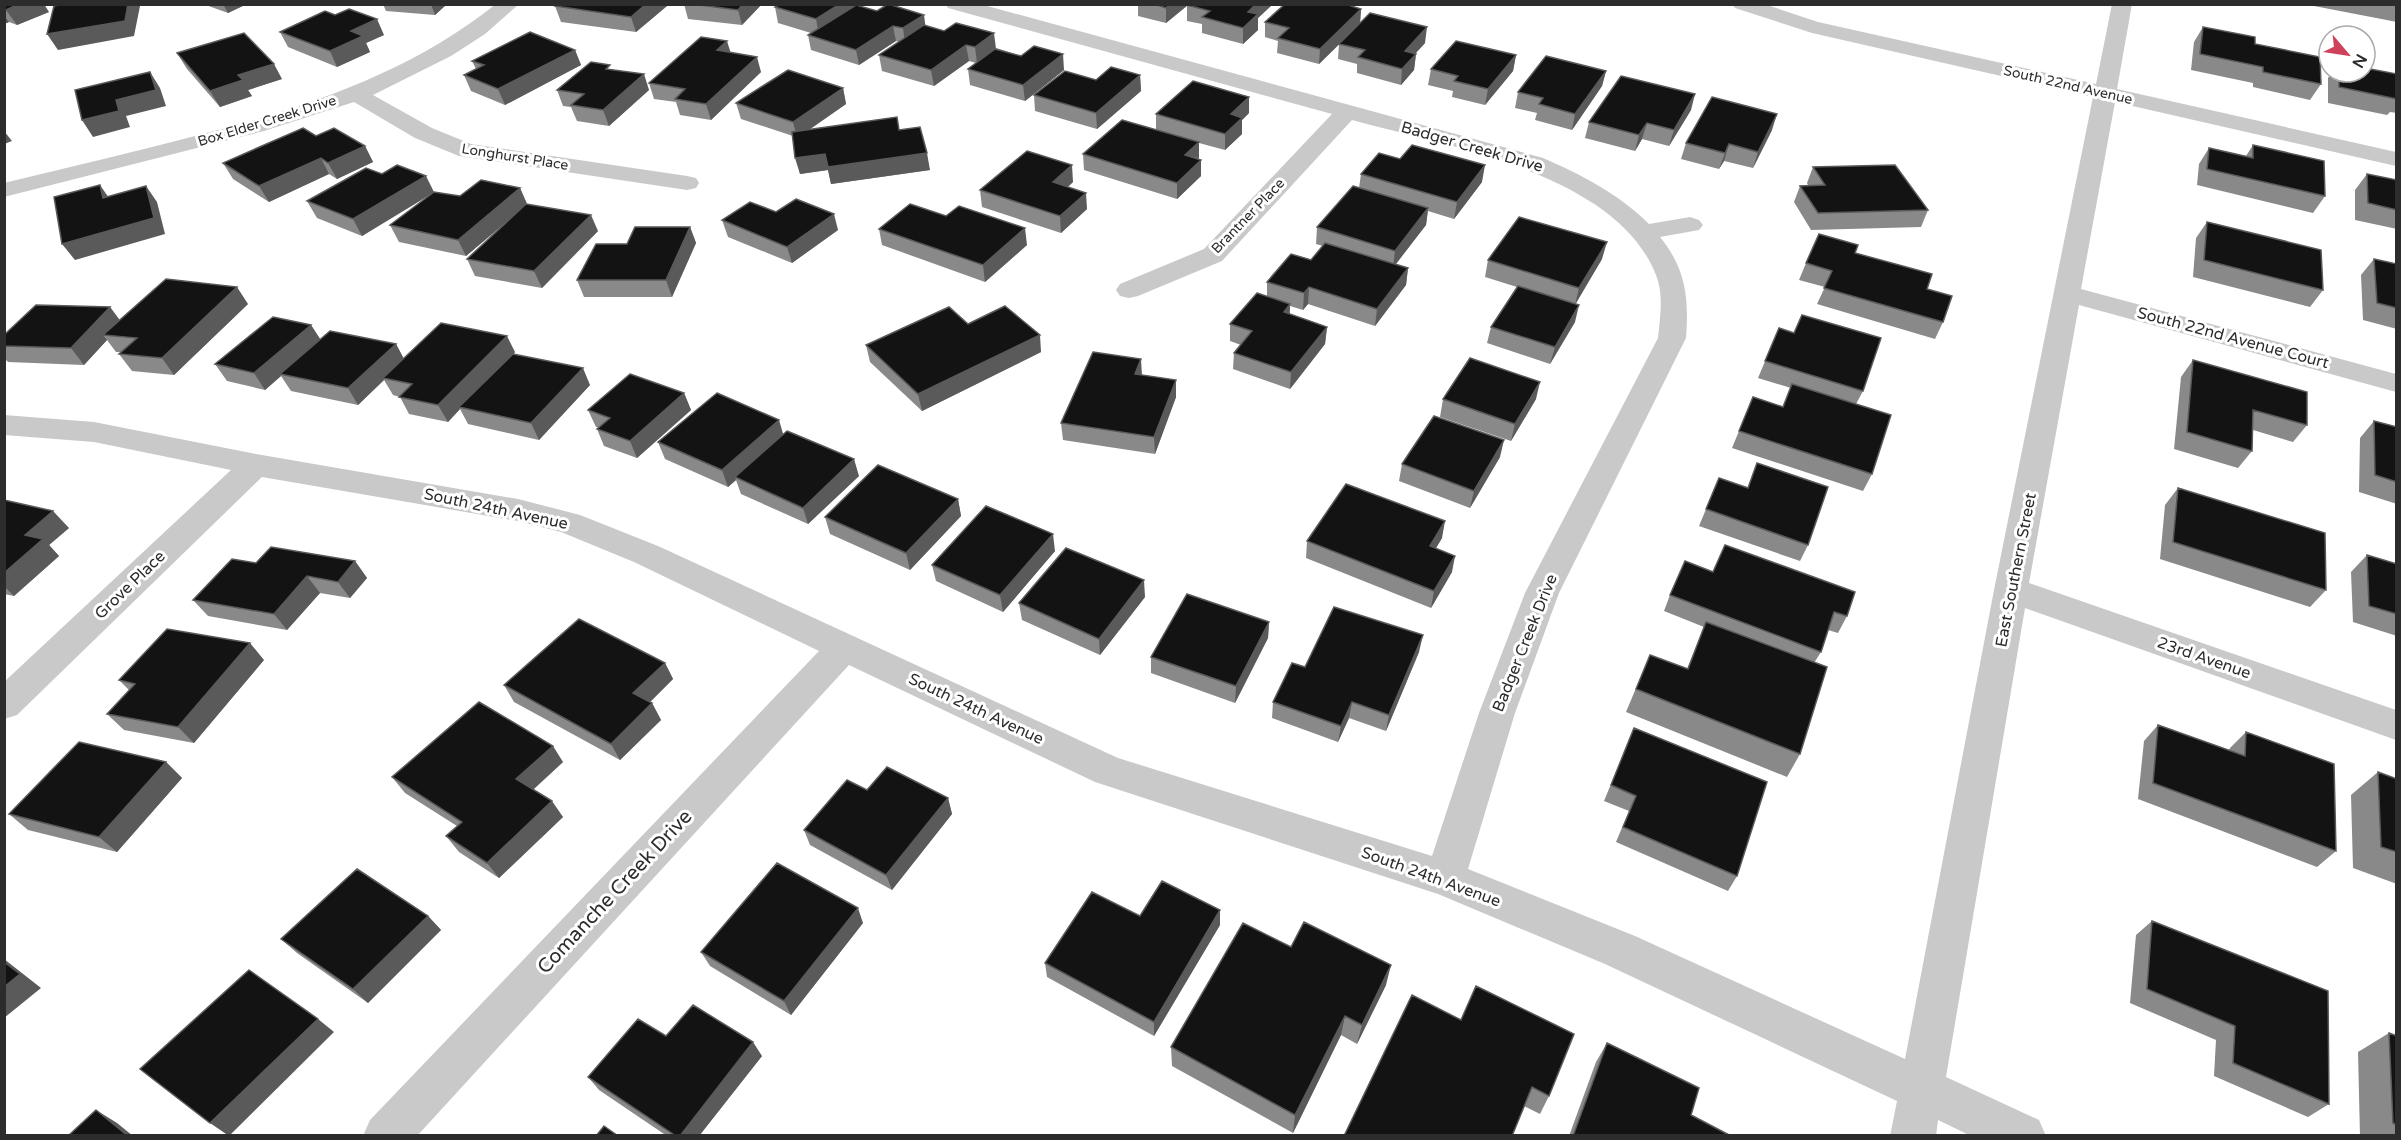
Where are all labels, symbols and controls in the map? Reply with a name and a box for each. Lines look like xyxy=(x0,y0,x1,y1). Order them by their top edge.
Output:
north arrow xyxy=(2317,24,2377,84)
text: N xyxy=(2347,50,2371,71)
street label: South 22nd Avenue xyxy=(2002,62,2134,108)
street label: Box Elder Creek Drive xyxy=(196,92,338,150)
street label: Badger Creek Drive xyxy=(1399,117,1545,177)
street label: Longhurst Place xyxy=(460,140,570,174)
street label: Brantner Place xyxy=(1208,175,1288,257)
street label: South 22nd Avenue Court xyxy=(2135,303,2331,373)
street label: South 24th Avenue xyxy=(422,484,570,534)
street label: East Southern Street xyxy=(1991,491,2041,649)
street label: Grove Place xyxy=(91,546,169,624)
street label: Badger Creek Drive xyxy=(1488,571,1562,715)
street label: 23rd Avenue xyxy=(2155,633,2253,683)
street label: South 24th Avenue xyxy=(905,669,1047,749)
street label: Comanche Creek Drive xyxy=(533,805,697,979)
street label: South 24th Avenue xyxy=(1359,843,1503,911)

